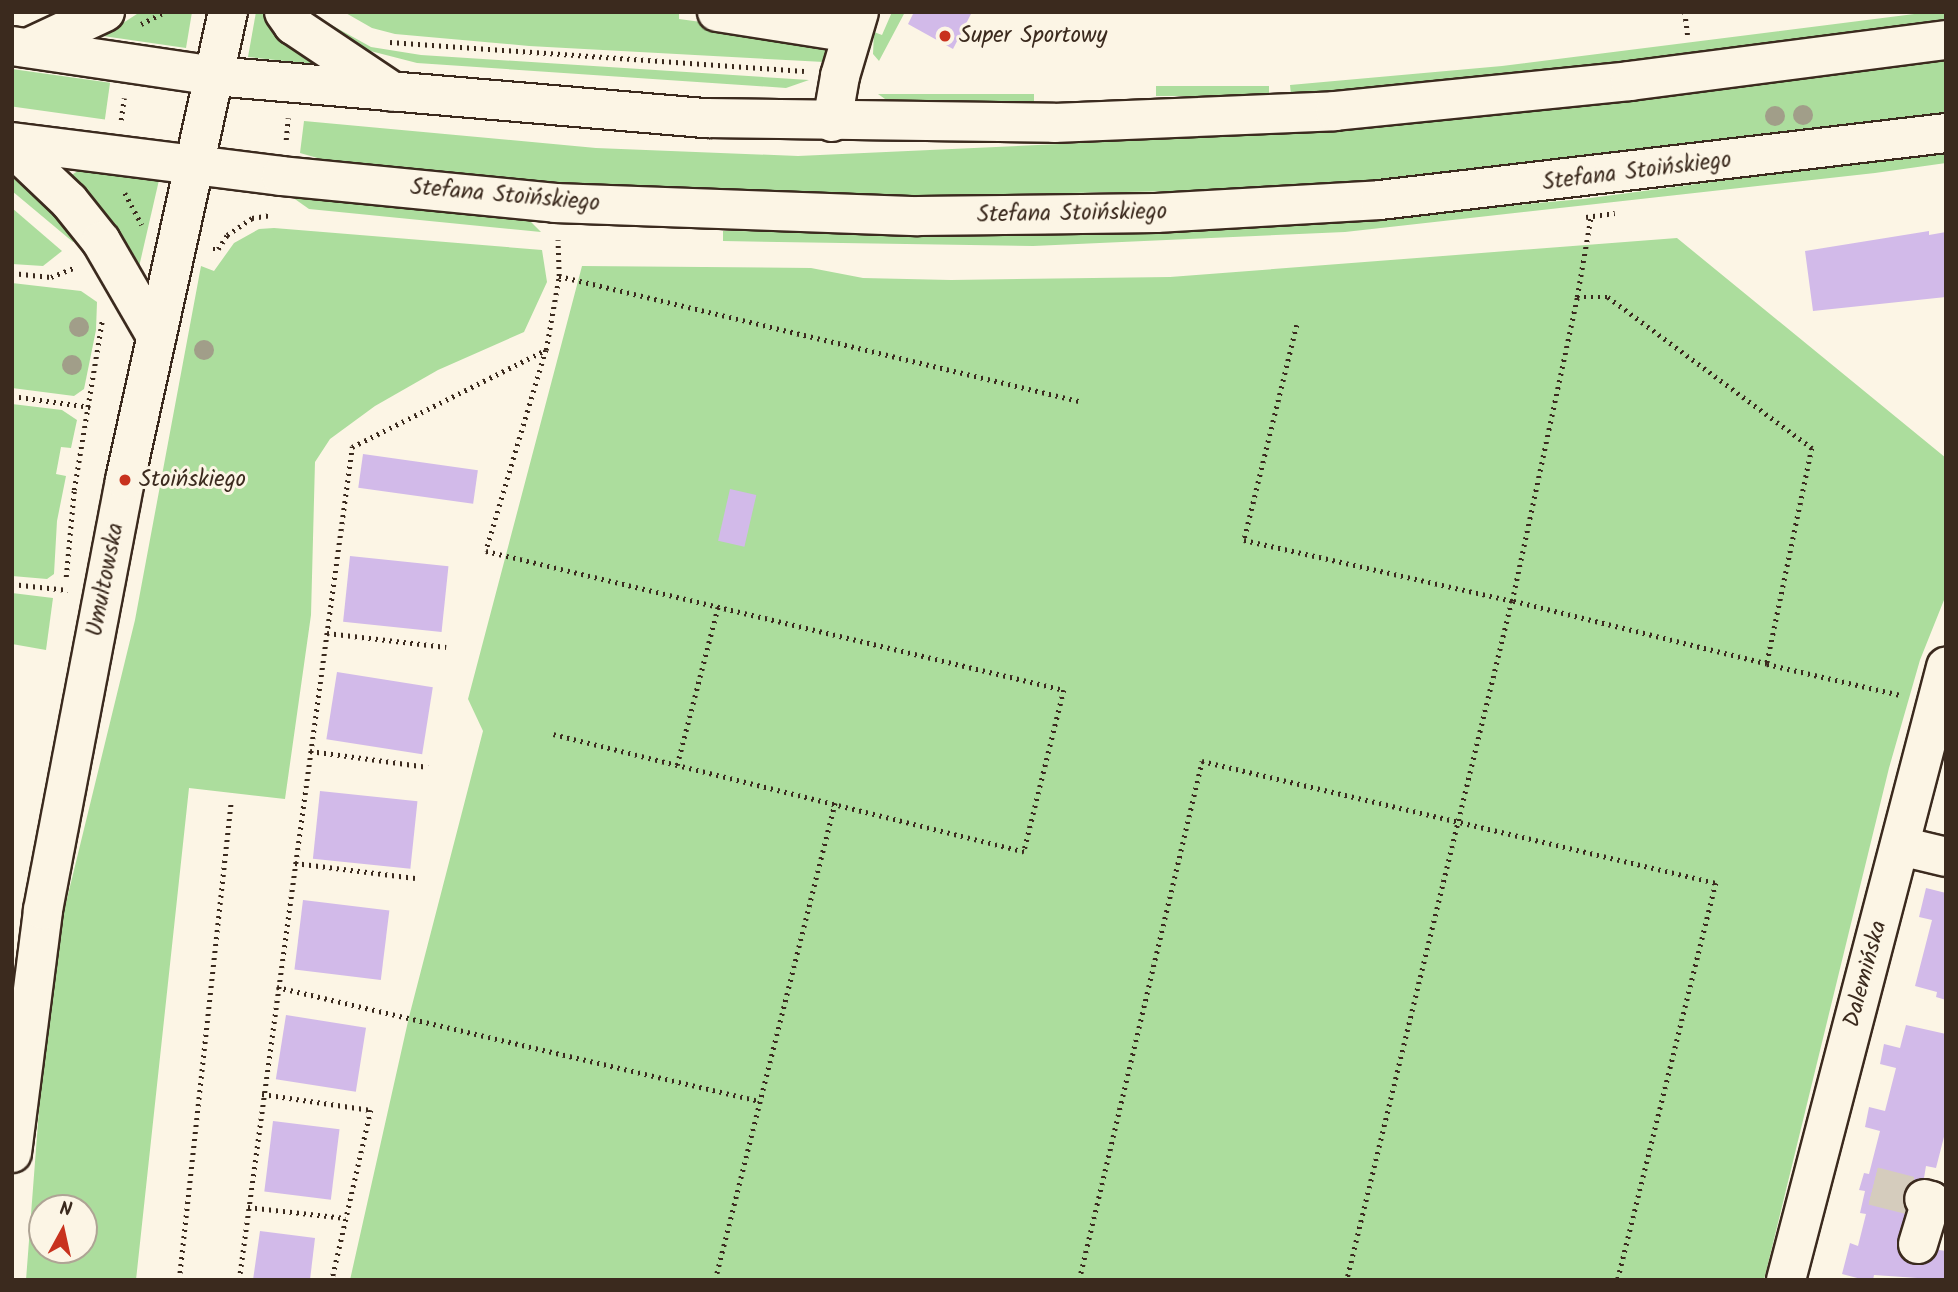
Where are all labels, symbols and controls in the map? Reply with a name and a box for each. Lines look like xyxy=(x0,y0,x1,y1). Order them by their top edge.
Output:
place label: Super Sportowy xyxy=(959,22,1107,50)
marker: Super Sportowy xyxy=(937,28,953,44)
street label: Stefana Stoińskiego xyxy=(1541,147,1733,197)
street label: Stefana Stoińskiego xyxy=(409,174,601,218)
street label: Stefana Stoińskiego xyxy=(977,199,1167,229)
place label: Stoińskiego xyxy=(139,466,246,494)
marker: Stoińskiego xyxy=(117,472,133,488)
street label: Umultowska xyxy=(81,521,131,639)
street label: Dalemińska xyxy=(1839,918,1893,1030)
north arrow xyxy=(28,1194,98,1264)
text: N xyxy=(58,1194,74,1226)

